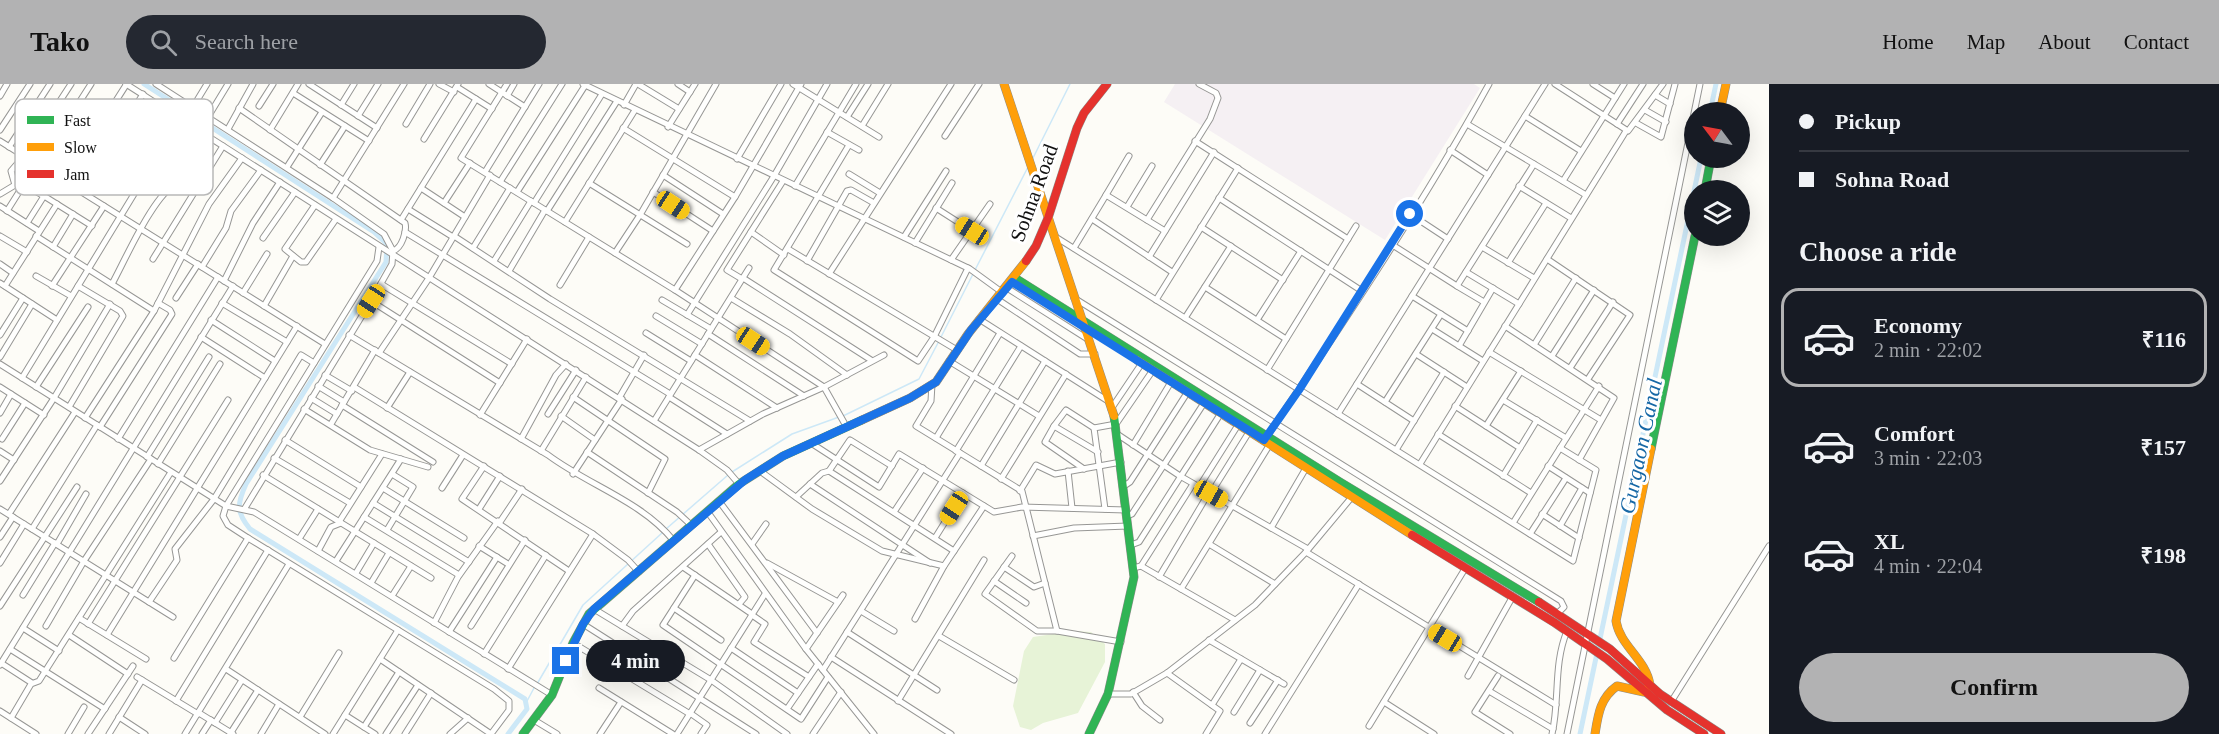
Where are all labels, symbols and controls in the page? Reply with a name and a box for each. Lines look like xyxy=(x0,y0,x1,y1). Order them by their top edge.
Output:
search box xyxy=(126,15,546,69)
text: Tako xyxy=(30,26,90,57)
icon: search xyxy=(147,26,180,59)
text: Search here xyxy=(195,29,298,54)
text: Home xyxy=(1882,30,1934,54)
text: Map xyxy=(1967,30,2005,54)
text: About xyxy=(2038,30,2091,54)
text: Contact xyxy=(2124,30,2189,54)
legend xyxy=(15,99,213,195)
north arrow xyxy=(1684,102,1750,168)
map controls xyxy=(1684,102,1750,246)
text: Pickup xyxy=(1835,109,1901,134)
text: Fast xyxy=(64,112,91,129)
text: Slow xyxy=(64,139,97,156)
street label: Sohna Road xyxy=(1005,140,1063,245)
text: Jam xyxy=(64,166,90,183)
text: Sohna Road xyxy=(1835,167,1949,192)
button: layers xyxy=(1684,180,1750,246)
car xyxy=(653,188,693,222)
route start xyxy=(1396,200,1423,227)
car xyxy=(952,214,992,248)
text: Choose a ride xyxy=(1799,237,1957,267)
car xyxy=(354,281,388,321)
icon: car xyxy=(1802,311,1856,365)
text: Economy xyxy=(1874,313,1962,338)
car xyxy=(733,324,773,358)
text: ₹116 xyxy=(2142,327,2186,352)
text: 2 min · 22:02 xyxy=(1874,339,1982,361)
water label: Gurgaon Canal xyxy=(1614,376,1667,516)
icon: car xyxy=(1802,419,1856,473)
text: Comfort xyxy=(1874,421,1955,446)
text: ₹157 xyxy=(2140,435,2186,460)
text: 3 min · 22:03 xyxy=(1874,447,1982,469)
car xyxy=(1191,477,1231,511)
car xyxy=(937,488,971,528)
icon: car xyxy=(1802,527,1856,581)
text: XL xyxy=(1874,529,1905,554)
text: ₹198 xyxy=(2140,543,2186,568)
text: 4 min · 22:04 xyxy=(1874,555,1982,577)
car xyxy=(1425,621,1465,655)
callout: 4 min xyxy=(587,640,686,682)
route end xyxy=(552,647,579,674)
text: 4 min xyxy=(611,650,660,672)
button: Confirm xyxy=(1799,653,2189,722)

